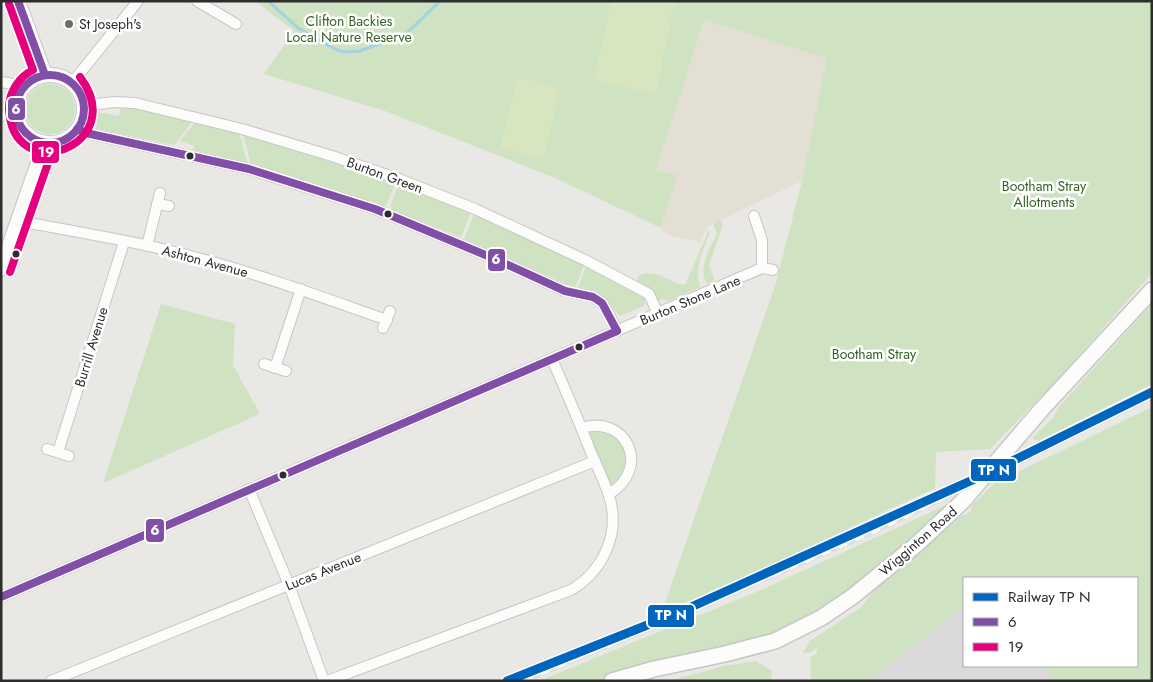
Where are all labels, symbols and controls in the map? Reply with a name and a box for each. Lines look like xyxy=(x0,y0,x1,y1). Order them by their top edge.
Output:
park label: Clifton Backies Local Nature Reserve xyxy=(286,11,412,47)
place label: St Joseph's xyxy=(79,14,142,34)
marker: St Joseph's xyxy=(63,18,75,30)
line badge: 6 xyxy=(7,97,26,121)
text: 6 xyxy=(11,99,21,119)
line badge: 19 xyxy=(31,140,60,164)
text: 19 xyxy=(38,142,54,162)
unlabelled marker xyxy=(185,151,195,161)
street label: Burton Green xyxy=(344,152,426,198)
park label: Bootham Stray Allotments xyxy=(1002,176,1087,212)
unlabelled marker xyxy=(383,209,393,219)
street label: Ashton Avenue xyxy=(160,240,250,282)
line badge: 6 xyxy=(487,248,506,272)
unlabelled marker xyxy=(11,249,21,259)
text: 6 xyxy=(491,249,501,269)
street label: Burton Stone Lane xyxy=(637,270,743,330)
street label: Burrill Avenue xyxy=(69,305,113,389)
unlabelled marker xyxy=(574,342,584,352)
park label: Bootham Stray xyxy=(832,344,917,364)
line badge: TP N xyxy=(970,458,1017,482)
text: TP N xyxy=(978,460,1010,480)
unlabelled marker xyxy=(278,470,288,480)
street label: Wigginton Road xyxy=(875,502,961,580)
line badge: 6 xyxy=(145,518,165,543)
text: 6 xyxy=(150,520,160,540)
street label: Lucas Avenue xyxy=(282,547,364,595)
legend xyxy=(963,577,1138,667)
text: Railway TP N xyxy=(1008,586,1091,608)
line badge: TP N xyxy=(647,604,695,628)
text: TP N xyxy=(655,605,687,625)
text: 6 xyxy=(1008,611,1017,633)
text: 19 xyxy=(1008,636,1023,658)

